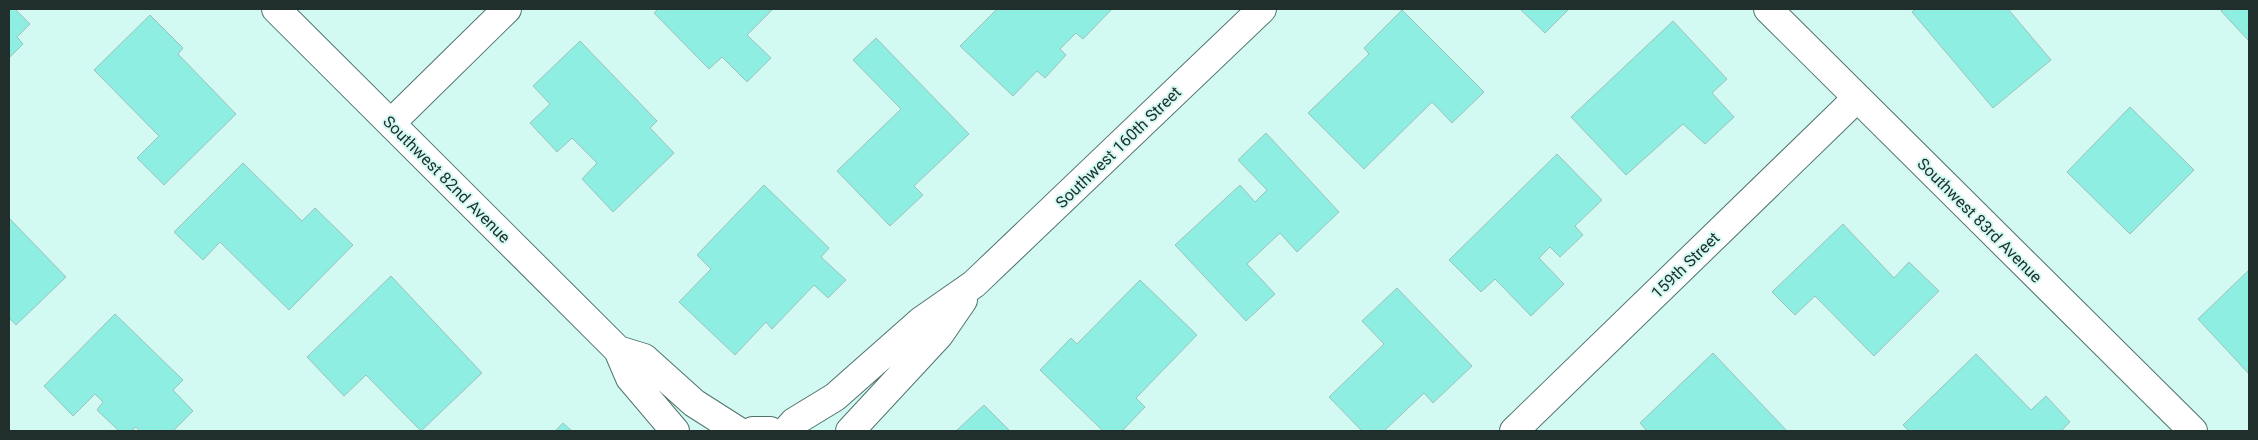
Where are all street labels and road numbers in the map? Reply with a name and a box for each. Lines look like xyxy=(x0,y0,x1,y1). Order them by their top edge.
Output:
street label: Southwest 160th Street xyxy=(1052,83,1185,212)
street label: Southwest 82nd Avenue xyxy=(379,112,514,247)
street label: Southwest 83rd Avenue xyxy=(1914,154,2046,286)
street label: 159th Street xyxy=(1647,228,1723,302)

